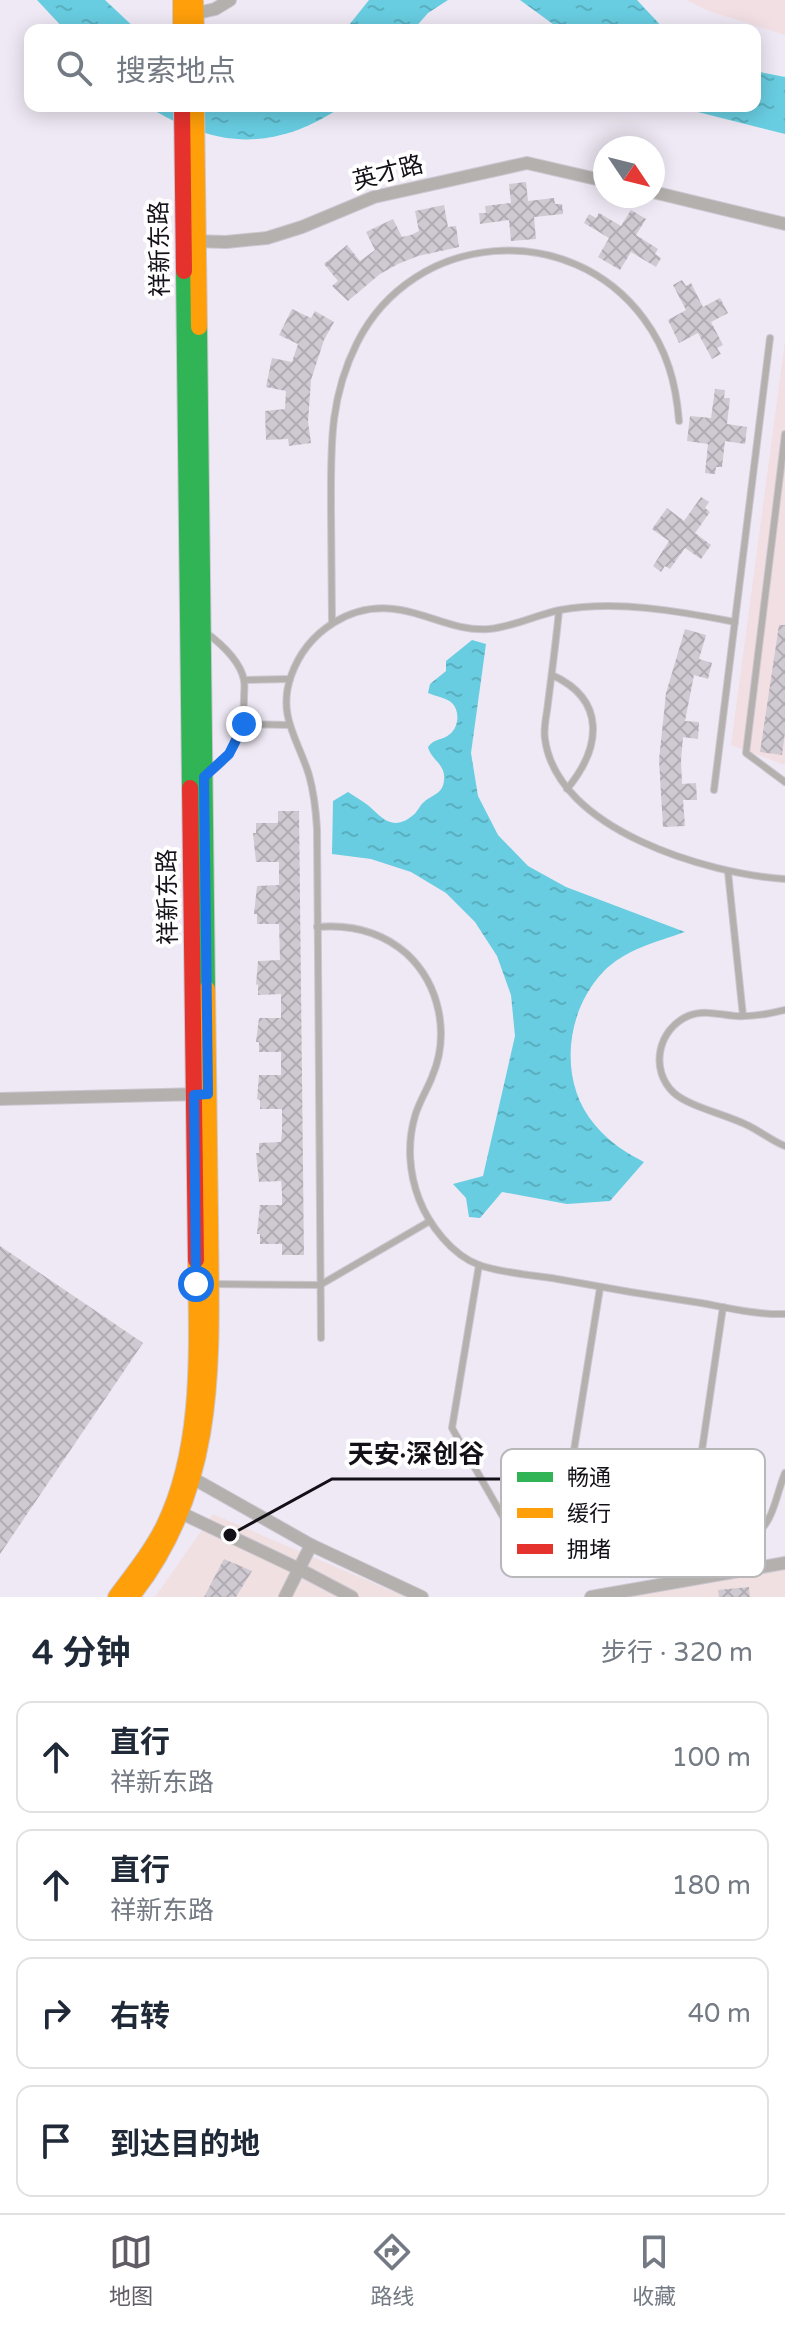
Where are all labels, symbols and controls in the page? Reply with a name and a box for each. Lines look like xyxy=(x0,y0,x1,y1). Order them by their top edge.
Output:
search box xyxy=(24,24,761,112)
icon: search xyxy=(52,46,96,90)
text: 搜索地点 xyxy=(116,53,236,90)
north arrow xyxy=(593,136,665,208)
street label: 英才路 xyxy=(349,150,427,196)
street label: 祥新东路 xyxy=(145,201,175,297)
route end xyxy=(226,706,262,742)
street label: 祥新东路 xyxy=(153,849,183,945)
route start xyxy=(178,1266,214,1302)
callout: 天安·深创谷 xyxy=(332,1429,500,1479)
text: 天安·深创谷 xyxy=(348,1439,484,1470)
legend xyxy=(501,1449,765,1577)
text: 畅通 xyxy=(567,1465,611,1491)
text: 缓行 xyxy=(567,1501,611,1527)
text: 拥堵 xyxy=(567,1537,611,1563)
text: 4 分钟 xyxy=(32,1633,130,1674)
text: 步行 · 320 m xyxy=(601,1637,753,1668)
text: 直行 xyxy=(110,1724,170,1761)
icon: ahead xyxy=(34,1735,78,1779)
text: 100 m xyxy=(671,1742,751,1773)
text: 祥新东路 xyxy=(110,1767,214,1798)
text: 直行 xyxy=(110,1852,170,1889)
icon: ahead xyxy=(34,1863,78,1907)
text: 180 m xyxy=(671,1870,751,1901)
text: 祥新东路 xyxy=(110,1895,214,1926)
icon: right xyxy=(34,1991,78,2035)
text: 右转 xyxy=(110,1998,170,2035)
text: 40 m xyxy=(688,1998,751,2029)
icon: arrive xyxy=(34,2119,78,2163)
text: 到达目的地 xyxy=(110,2126,260,2163)
tab: 地图 xyxy=(109,2230,153,2310)
tab: 路线 xyxy=(370,2230,414,2310)
tab: 收藏 xyxy=(632,2230,676,2310)

